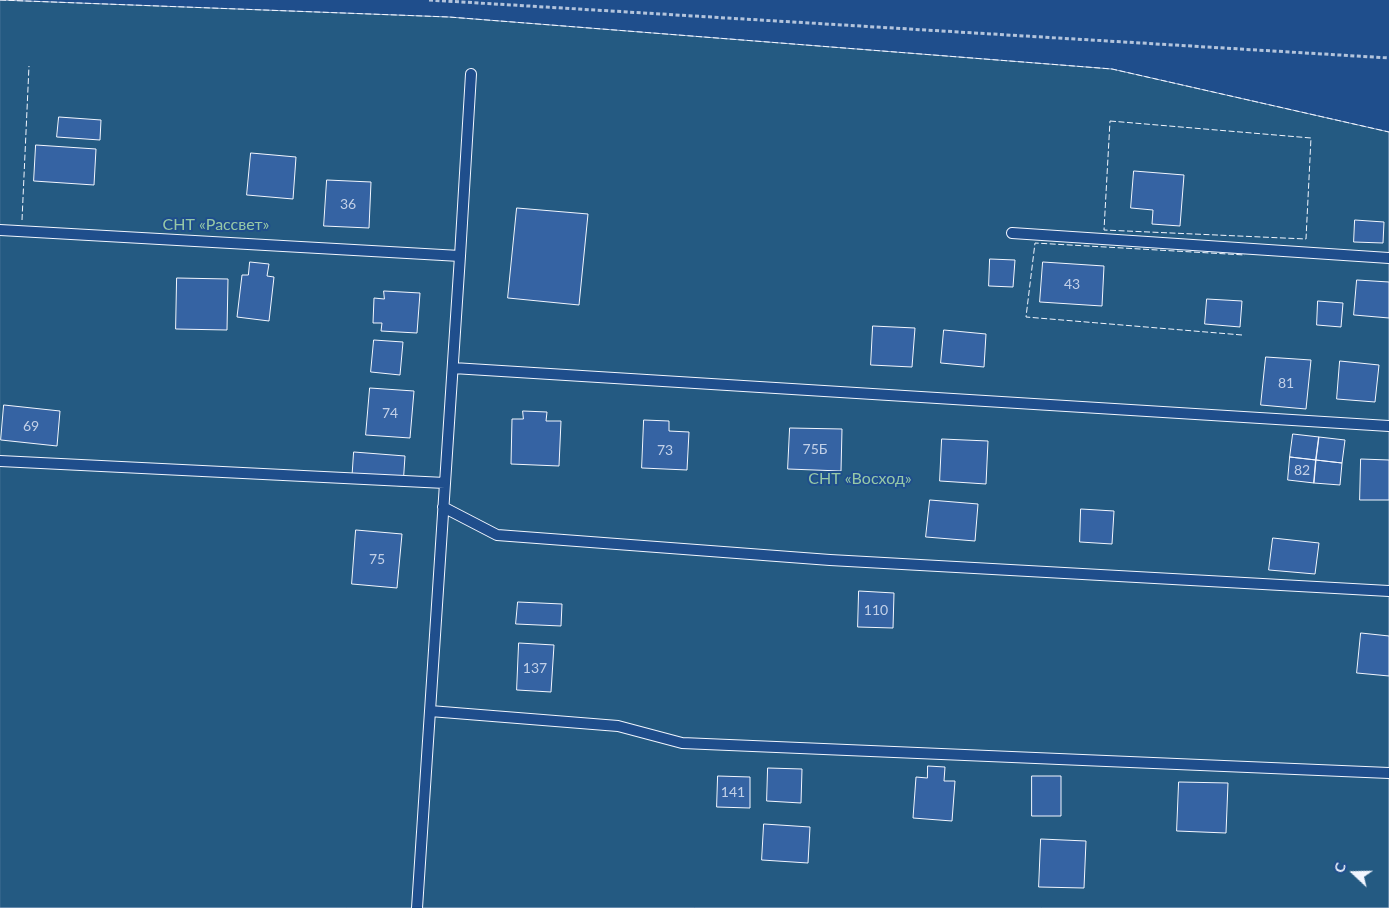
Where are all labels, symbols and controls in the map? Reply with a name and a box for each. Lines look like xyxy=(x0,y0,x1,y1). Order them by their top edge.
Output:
house number: 36 xyxy=(340,196,356,212)
park label: СНТ «Рассвет» xyxy=(163,215,269,235)
house number: 43 xyxy=(1064,276,1080,292)
house number: 81 xyxy=(1278,375,1294,391)
house number: 74 xyxy=(382,405,398,421)
house number: 69 xyxy=(23,418,39,434)
house number: 75Б xyxy=(803,441,827,457)
house number: 73 xyxy=(657,442,673,458)
house number: 82 xyxy=(1294,462,1310,478)
park label: СНТ «Восход» xyxy=(808,469,912,489)
house number: 75 xyxy=(369,551,385,567)
house number: 110 xyxy=(864,602,888,618)
house number: 137 xyxy=(523,660,547,676)
house number: 141 xyxy=(721,784,745,800)
north arrow xyxy=(1329,848,1379,898)
text: С xyxy=(1330,860,1349,875)

